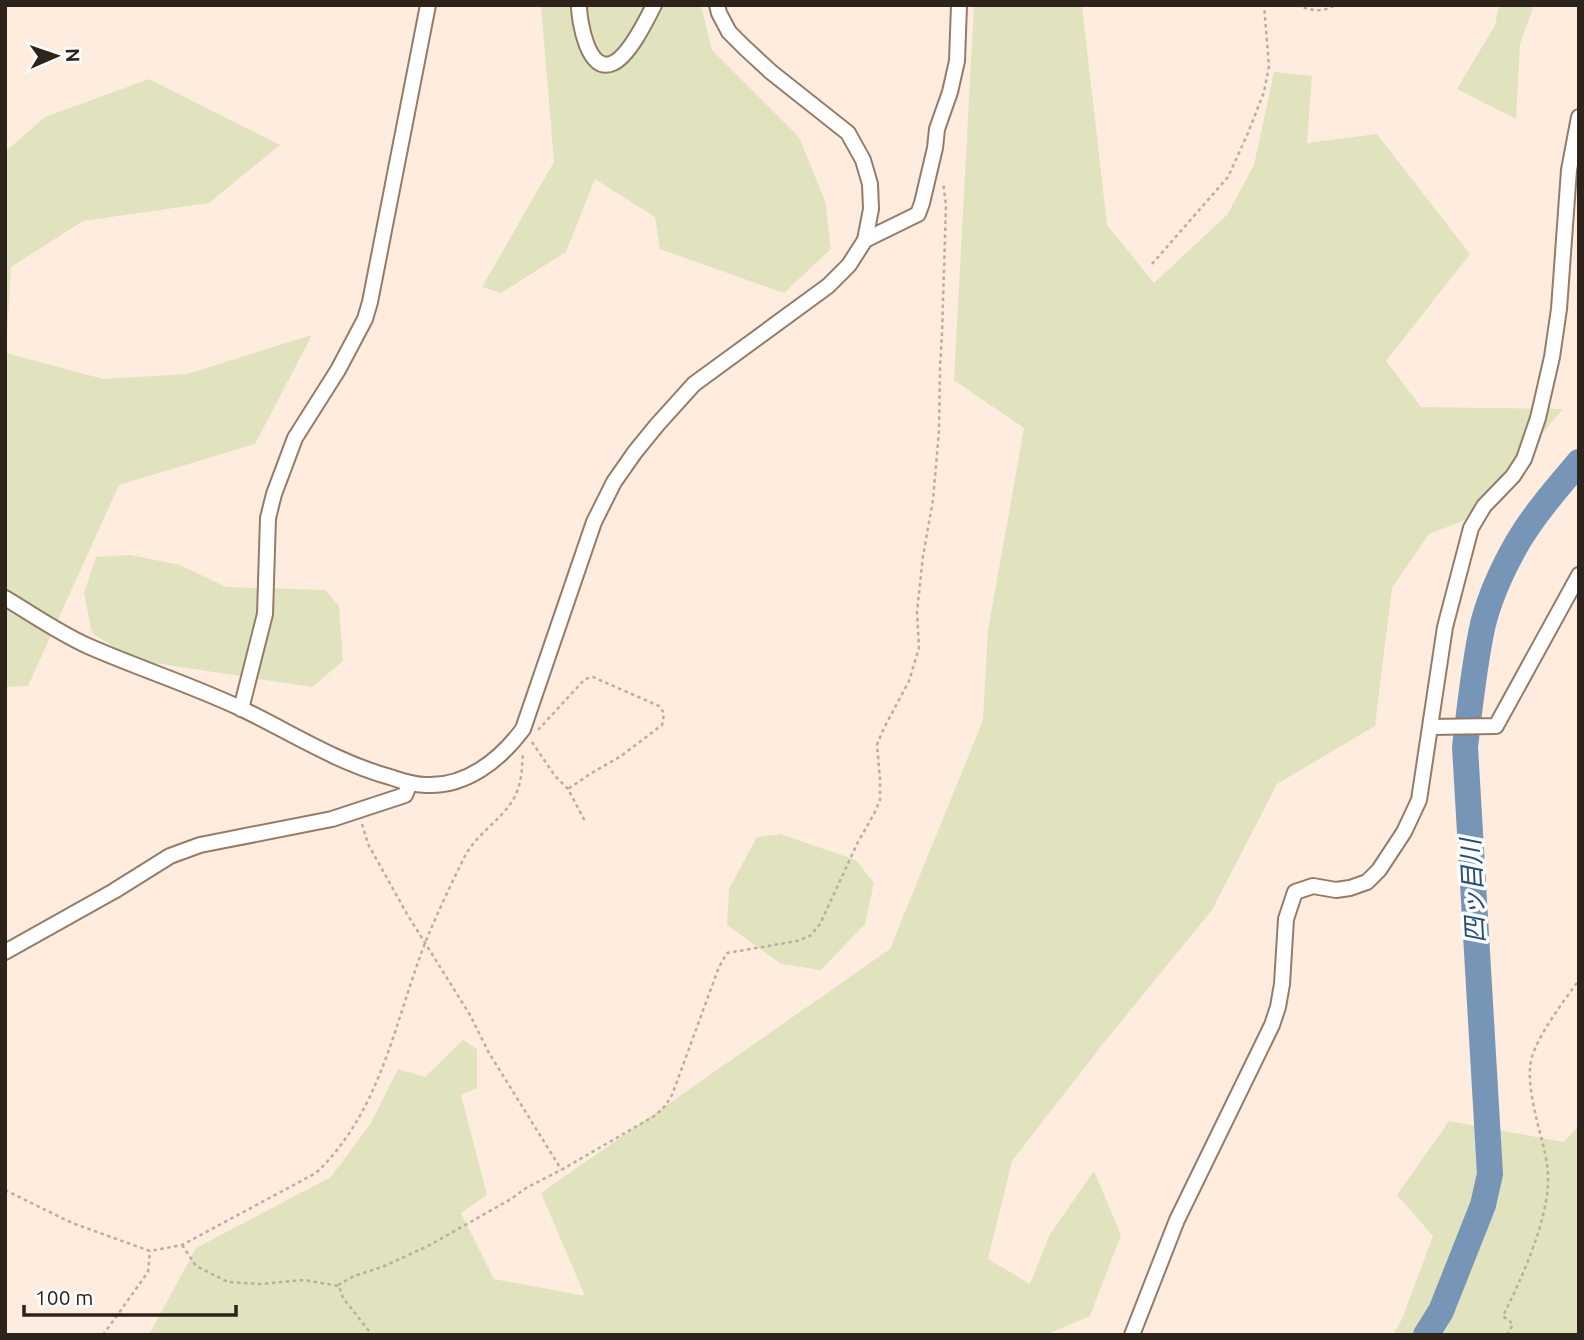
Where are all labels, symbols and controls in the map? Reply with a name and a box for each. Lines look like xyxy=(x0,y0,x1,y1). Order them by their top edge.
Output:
north arrow xyxy=(21,21,91,91)
text: N xyxy=(62,48,84,63)
water label: 四ッ目川 xyxy=(1455,835,1490,944)
scale bar xyxy=(24,1274,236,1318)
text: 100 m xyxy=(35,1285,93,1309)

